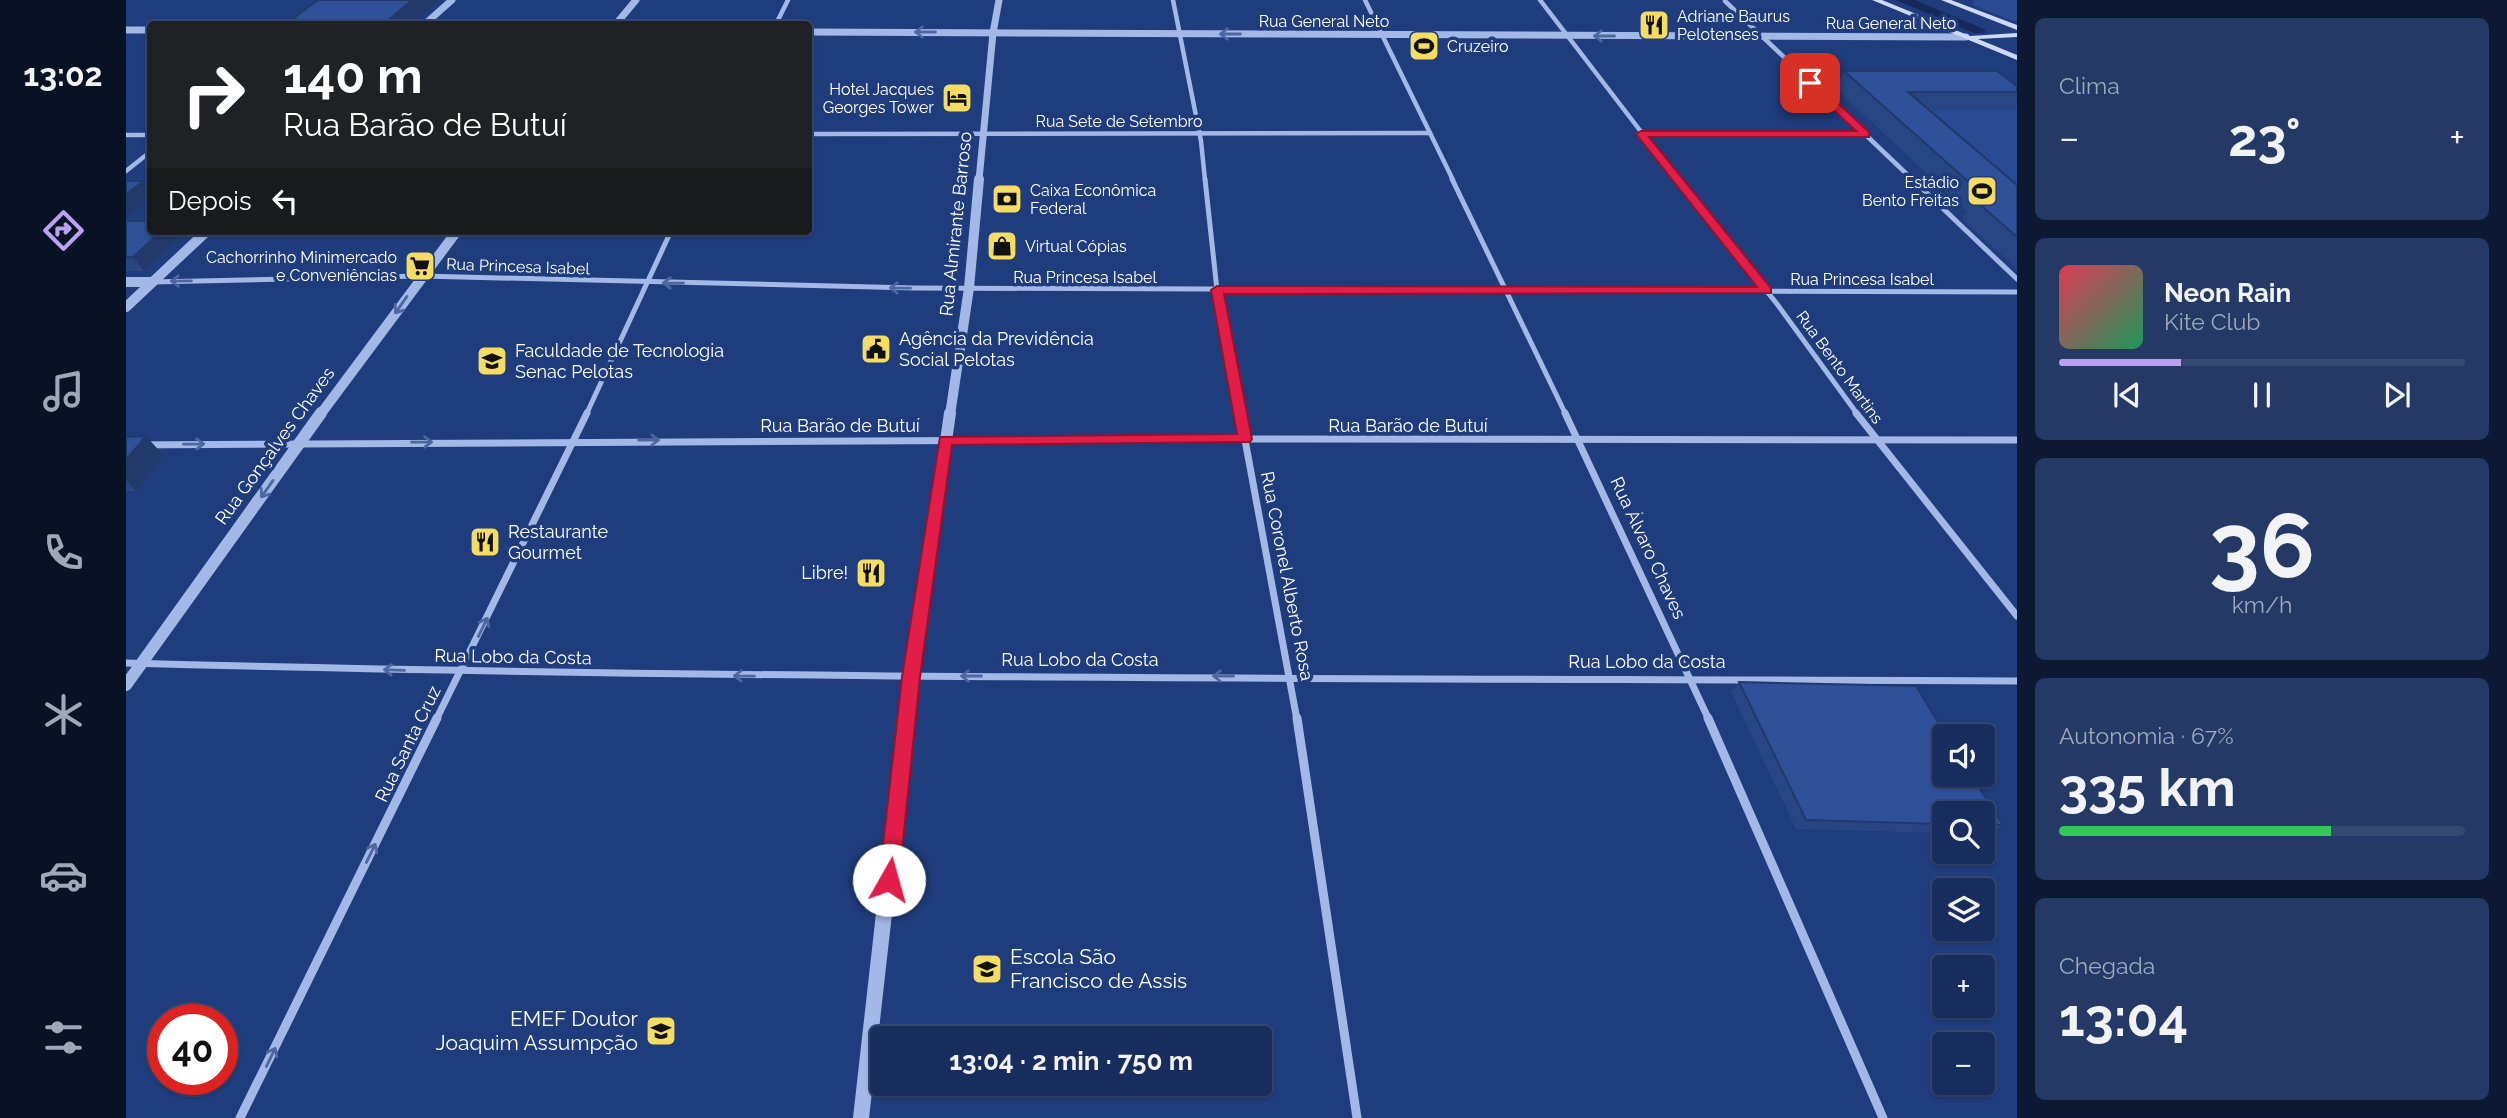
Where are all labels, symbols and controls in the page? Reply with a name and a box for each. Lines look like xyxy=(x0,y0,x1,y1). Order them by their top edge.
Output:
place label: Adriane Baurus Pelotenses xyxy=(1677,7,1790,44)
restaurant icon: Adriane Baurus Pelotenses xyxy=(1637,8,1671,42)
street label: Rua General Neto xyxy=(1259,12,1389,31)
street label: Rua General Neto xyxy=(1826,14,1956,33)
one-way arrow xyxy=(913,25,936,39)
one-way arrow xyxy=(1218,27,1241,41)
sports icon: Cruzeiro xyxy=(1407,29,1441,63)
one-way arrow xyxy=(1593,29,1616,43)
place label: Cruzeiro xyxy=(1447,37,1509,56)
text: 140 m xyxy=(283,47,423,104)
icon: right xyxy=(168,49,259,140)
pin xyxy=(1780,53,1840,113)
text: 13:02 xyxy=(23,56,103,93)
icon: arrive xyxy=(1791,64,1829,102)
text: Clima xyxy=(2059,72,2120,99)
place label: Hotel Jacques Georges Tower xyxy=(823,80,934,117)
hotel icon: Hotel Jacques Georges Tower xyxy=(940,81,974,115)
text: Rua Barão de Butuí xyxy=(283,106,567,143)
text: 23° xyxy=(2228,107,2301,168)
street label: Rua Sete de Setembro xyxy=(1036,112,1202,131)
text: − xyxy=(2059,115,2079,160)
text: + xyxy=(2449,115,2465,160)
street label: Rua Almirante Barroso xyxy=(935,130,976,317)
place label: Estádio Bento Freitas xyxy=(1862,173,1959,210)
sports icon: Estádio Bento Freitas xyxy=(1965,174,1999,208)
place label: Caixa Econômica Federal xyxy=(1030,181,1156,218)
icon: left xyxy=(266,182,304,220)
bank icon: Caixa Econômica Federal xyxy=(990,182,1024,216)
text: Depois xyxy=(168,186,252,216)
icon: directions xyxy=(39,206,88,255)
shop icon: Virtual Cópias xyxy=(985,229,1019,263)
place label: Virtual Cópias xyxy=(1025,237,1127,256)
place label: Cachorrinho Minimercado e Conveniências xyxy=(206,248,397,285)
supermarket icon: Cachorrinho Minimercado e Conveniências xyxy=(403,249,437,283)
street label: Rua Princesa Isabel xyxy=(446,254,591,279)
street label: Rua Princesa Isabel xyxy=(1013,268,1157,287)
street label: Rua Princesa Isabel xyxy=(1790,270,1934,289)
one-way arrow xyxy=(170,275,193,288)
one-way arrow xyxy=(662,276,685,290)
text: Neon Rain xyxy=(2164,278,2291,308)
one-way arrow xyxy=(889,281,912,295)
one-way arrow xyxy=(394,295,408,314)
street label: Rua Bento Martins xyxy=(1792,307,1887,428)
text: Kite Club xyxy=(2164,308,2261,335)
place label: Agência da Previdência Social Pelotas xyxy=(899,328,1094,370)
public building icon: Agência da Previdência Social Pelotas xyxy=(859,332,893,366)
place label: Faculdade de Tecnologia Senac Pelotas xyxy=(515,340,724,382)
school or university icon: Faculdade de Tecnologia Senac Pelotas xyxy=(475,344,509,378)
street label: Rua Gonçalves Chaves xyxy=(211,363,339,528)
icon: music xyxy=(39,367,88,416)
icon: previous xyxy=(2108,376,2146,414)
icon: pause xyxy=(2243,376,2281,414)
icon: next xyxy=(2378,376,2416,414)
street label: Rua Barão de Butuí xyxy=(760,415,920,436)
street label: Rua Barão de Butuí xyxy=(1328,415,1488,436)
one-way arrow xyxy=(637,433,660,447)
one-way arrow xyxy=(410,435,433,449)
one-way arrow xyxy=(182,438,205,451)
street label: Rua Coronel Alberto Rosa xyxy=(1257,469,1318,682)
street label: Rua Álvaro Chaves xyxy=(1606,473,1692,622)
one-way arrow xyxy=(260,479,274,498)
text: 36 xyxy=(2209,492,2315,599)
place label: Restaurante Gourmet xyxy=(508,521,609,563)
restaurant icon: Restaurante Gourmet xyxy=(468,525,502,559)
icon: phone xyxy=(39,528,88,577)
restaurant icon: Libre! xyxy=(854,556,888,590)
place label: Libre! xyxy=(801,562,848,583)
text: km/h xyxy=(2232,591,2292,618)
one-way arrow xyxy=(477,617,490,638)
street label: Rua Lobo da Costa xyxy=(434,645,592,668)
street label: Rua Lobo da Costa xyxy=(1001,649,1159,670)
street label: Rua Lobo da Costa xyxy=(1568,651,1726,672)
one-way arrow xyxy=(383,663,406,676)
one-way arrow xyxy=(732,669,755,682)
one-way arrow xyxy=(960,669,983,683)
one-way arrow xyxy=(1212,669,1235,683)
street label: Rua Santa Cruz xyxy=(370,682,445,805)
icon: climate xyxy=(39,690,88,739)
text: Autonomia · 67% xyxy=(2059,722,2234,749)
map controls xyxy=(1932,724,1995,1095)
button: sound xyxy=(1932,724,1995,787)
text: 335 km xyxy=(2059,757,2236,818)
button: search xyxy=(1932,801,1995,864)
one-way arrow xyxy=(365,843,379,864)
position arrow xyxy=(852,843,926,917)
icon: car xyxy=(39,851,88,900)
button: layers xyxy=(1932,878,1995,941)
place label: Escola São Francisco de Assis xyxy=(1010,944,1187,993)
school or university icon: Escola São Francisco de Assis xyxy=(970,952,1004,986)
text: Chegada xyxy=(2059,952,2155,979)
button: + xyxy=(1932,955,1995,1018)
text: 13:04 xyxy=(2059,987,2188,1048)
speed limit sign: 40 xyxy=(147,1004,238,1095)
place label: EMEF Doutor Joaquim Assumpção xyxy=(436,1006,639,1055)
icon: filters xyxy=(39,1013,88,1062)
school or university icon: EMEF Doutor Joaquim Assumpção xyxy=(644,1014,678,1048)
button: − xyxy=(1932,1032,1995,1095)
text: 13:04 · 2 min · 750 m xyxy=(949,1046,1193,1076)
one-way arrow xyxy=(264,1047,278,1068)

